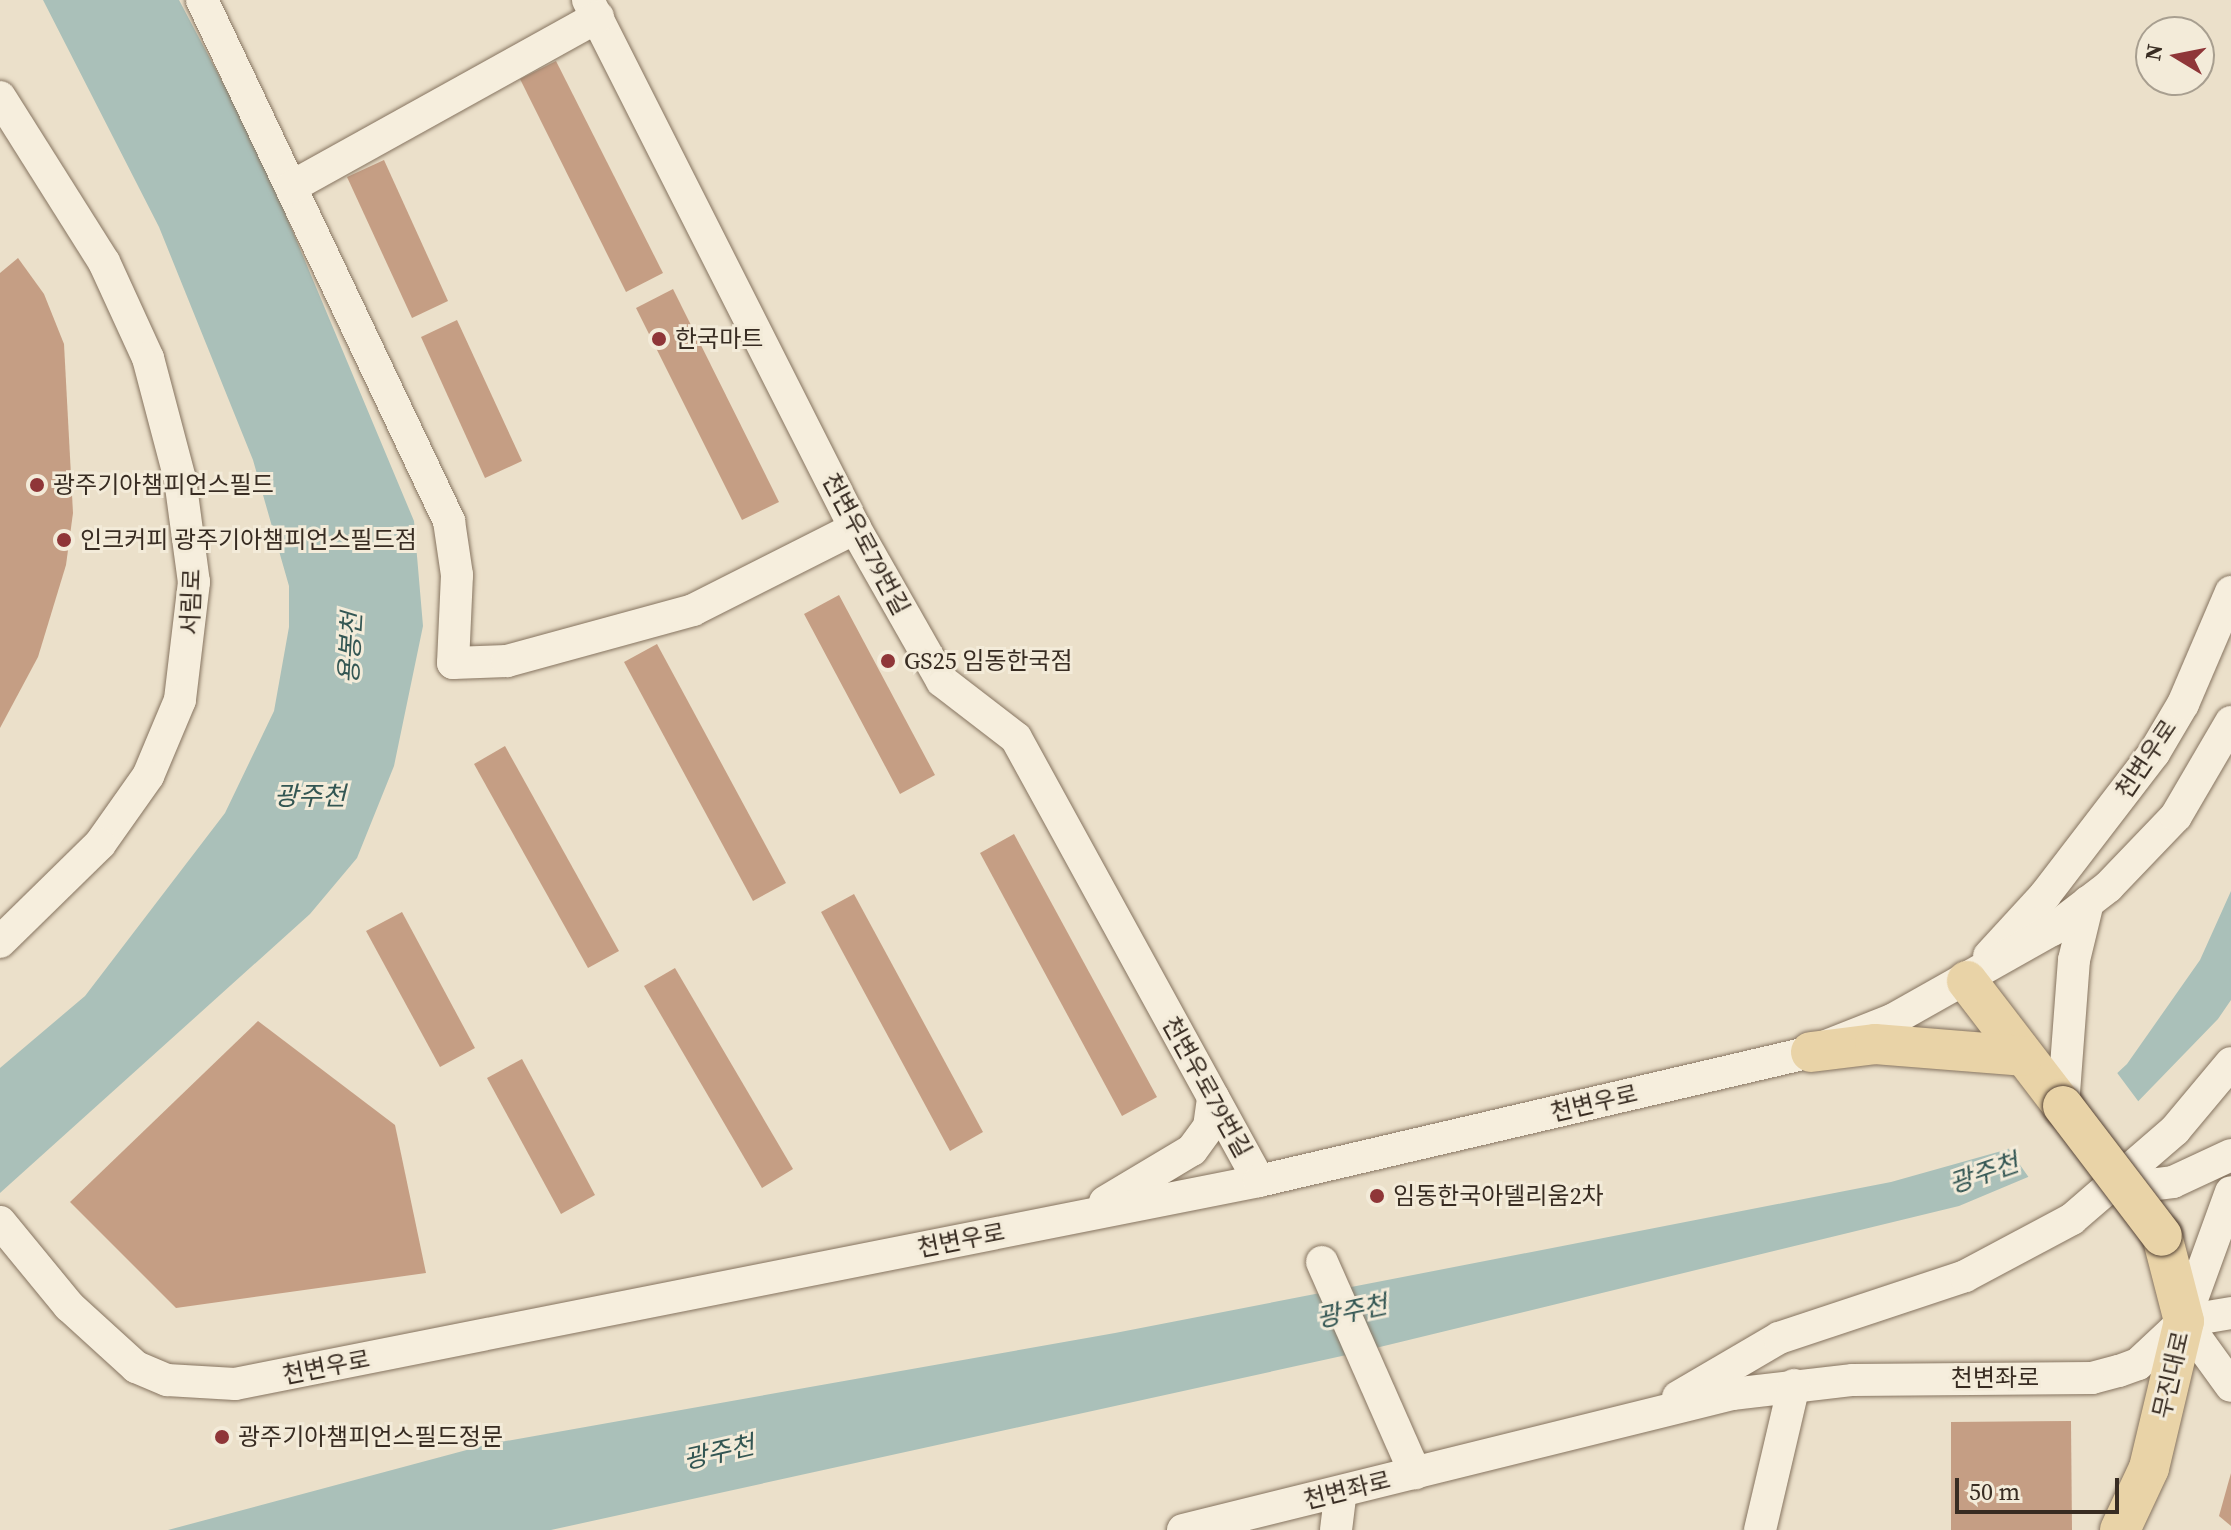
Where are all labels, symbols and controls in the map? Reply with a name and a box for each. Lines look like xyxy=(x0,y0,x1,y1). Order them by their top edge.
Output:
north arrow xyxy=(2135,16,2215,96)
text: N xyxy=(2137,42,2169,63)
place label: 한국마트 xyxy=(675,325,763,353)
marker: 한국마트 xyxy=(650,330,668,348)
street label: 천변우로79번길 xyxy=(817,468,915,620)
place label: 광주기아챔피언스필드 xyxy=(53,471,274,499)
marker: 광주기아챔피언스필드 xyxy=(28,476,46,494)
place label: 인크커피 광주기아챔피언스필드점 xyxy=(80,526,417,554)
marker: 인크커피 광주기아챔피언스필드점 xyxy=(55,531,73,549)
street label: 서림로 xyxy=(175,568,207,636)
water label: 용봉천 xyxy=(334,611,368,685)
place label: GS25 임동한국점 xyxy=(904,647,1073,675)
marker: GS25 임동한국점 xyxy=(879,652,897,670)
street label: 천변우로 xyxy=(2109,714,2183,804)
water label: 광주천 xyxy=(274,781,346,813)
street label: 천변우로79번길 xyxy=(1156,1012,1258,1162)
street label: 천변우로 xyxy=(1548,1079,1640,1127)
water label: 광주천 xyxy=(1945,1148,2023,1200)
place label: 임동한국아델리움2차 xyxy=(1393,1182,1604,1210)
marker: 임동한국아델리움2차 xyxy=(1368,1187,1386,1205)
street label: 천변우로 xyxy=(915,1217,1007,1263)
water label: 광주천 xyxy=(1314,1289,1390,1335)
street label: 무진대로 xyxy=(2147,1329,2195,1421)
street label: 천변우로 xyxy=(280,1344,372,1390)
street label: 천변좌로 xyxy=(1951,1364,2039,1392)
place label: 광주기아챔피언스필드정문 xyxy=(238,1423,503,1451)
marker: 광주기아챔피언스필드정문 xyxy=(213,1428,231,1446)
water label: 광주천 xyxy=(681,1430,757,1476)
scale bar xyxy=(1959,1462,2123,1512)
street label: 천변좌로 xyxy=(1301,1465,1393,1515)
text: 50 m xyxy=(1969,1475,2020,1508)

